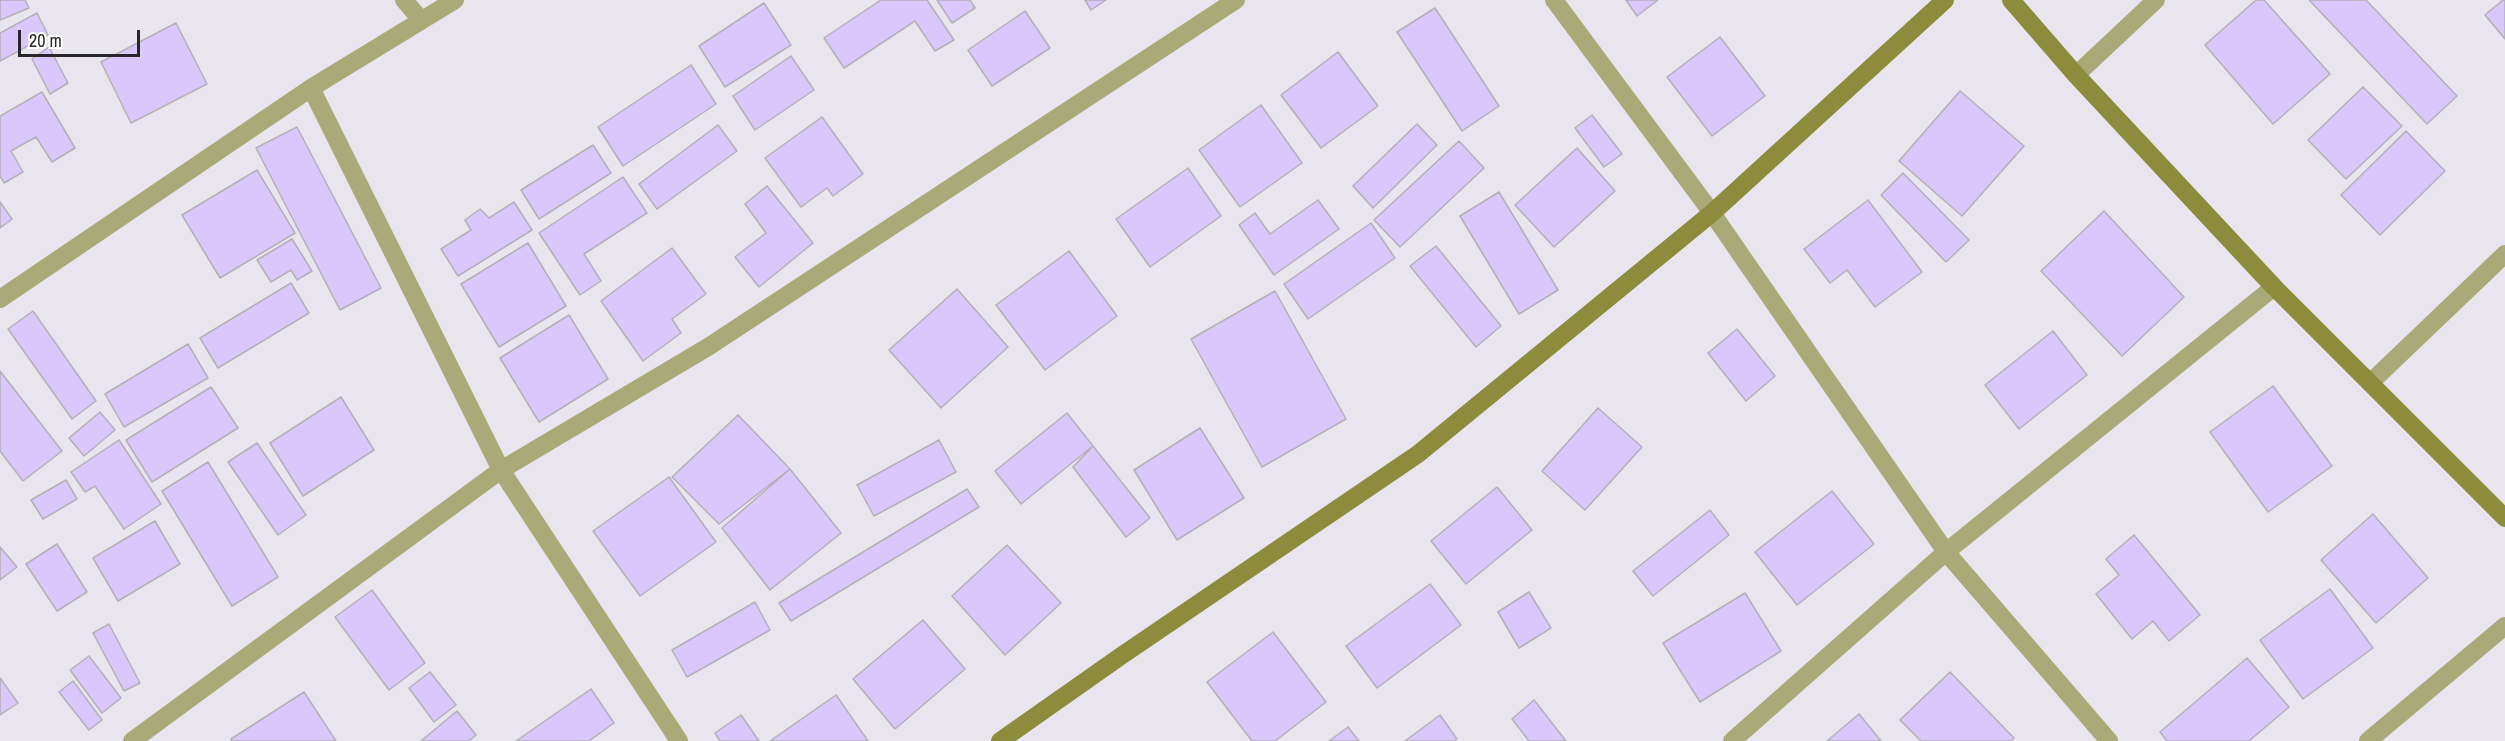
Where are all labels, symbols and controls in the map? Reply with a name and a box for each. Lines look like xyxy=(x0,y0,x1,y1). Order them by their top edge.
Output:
scale bar xyxy=(21,18,142,56)
text: 20 m xyxy=(29,28,62,53)

